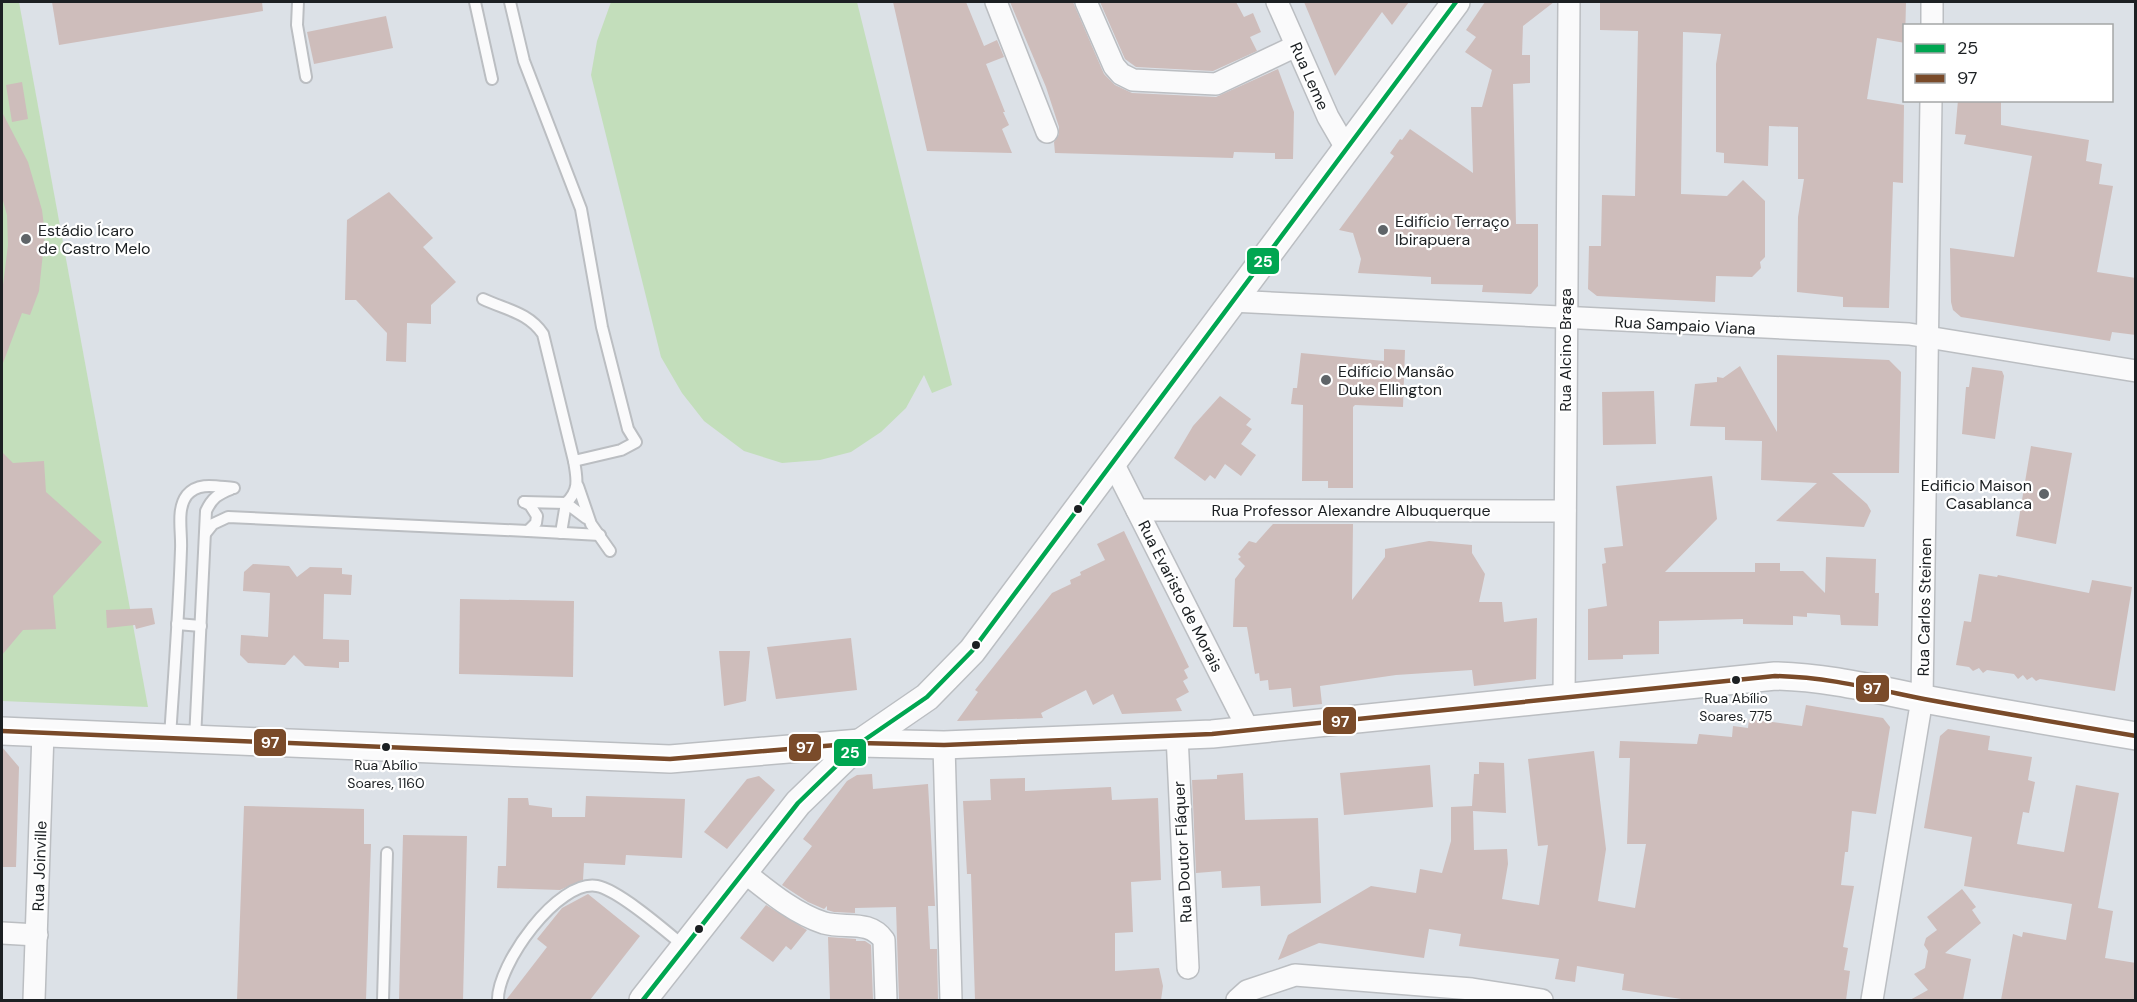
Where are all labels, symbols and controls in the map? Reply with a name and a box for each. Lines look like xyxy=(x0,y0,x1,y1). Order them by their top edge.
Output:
legend xyxy=(1903,24,2113,102)
text: 25 xyxy=(1957,36,1978,60)
street label: Rua Leme xyxy=(1285,39,1334,113)
text: 97 xyxy=(1957,66,1977,90)
place label: Edifício Terraço Ibirapuera xyxy=(1395,211,1509,250)
place label: Estádio Ícaro de Castro Melo xyxy=(38,220,150,259)
marker: Edifício Terraço Ibirapuera xyxy=(1376,223,1390,237)
marker: Estádio Ícaro de Castro Melo xyxy=(19,232,33,246)
line badge: 25 xyxy=(1246,247,1280,275)
text: 25 xyxy=(1253,251,1273,272)
street label: Rua Alcino Braga xyxy=(1555,288,1576,412)
street label: Rua Sampaio Viana xyxy=(1614,311,1756,340)
place label: Edifício Mansão Duke Ellington xyxy=(1338,361,1454,400)
marker: Edifício Mansão Duke Ellington xyxy=(1319,373,1333,387)
place label: Edificio Maison Casablanca xyxy=(1921,475,2032,514)
marker: Edificio Maison Casablanca xyxy=(2037,487,2051,501)
street label: Rua Professor Alexandre Albuquerque xyxy=(1211,500,1491,521)
unlabelled marker xyxy=(1072,503,1084,515)
street label: Rua Evaristo de Morais xyxy=(1133,517,1228,676)
street label: Rua Carlos Steinen xyxy=(1913,537,1936,677)
unlabelled marker xyxy=(970,639,982,651)
marker: Rua Abílio Soares, 775 xyxy=(1730,674,1742,686)
line badge: 97 xyxy=(1855,674,1890,703)
text: 97 xyxy=(1863,678,1882,699)
place label: Rua Abílio Soares, 775 xyxy=(1699,689,1773,725)
line badge: 97 xyxy=(1322,706,1357,735)
text: 97 xyxy=(1331,711,1350,732)
line badge: 97 xyxy=(253,728,287,757)
text: 97 xyxy=(261,732,280,753)
line badge: 97 xyxy=(788,733,822,762)
text: 97 xyxy=(796,737,815,758)
line badge: 25 xyxy=(833,738,867,767)
marker: Rua Abílio Soares, 1160 xyxy=(380,741,392,753)
text: 25 xyxy=(840,742,860,763)
place label: Rua Abílio Soares, 1160 xyxy=(347,756,425,792)
street label: Rua Doutor Fláquer xyxy=(1168,780,1197,923)
street label: Rua Joinville xyxy=(27,820,52,912)
unlabelled marker xyxy=(693,923,705,935)

